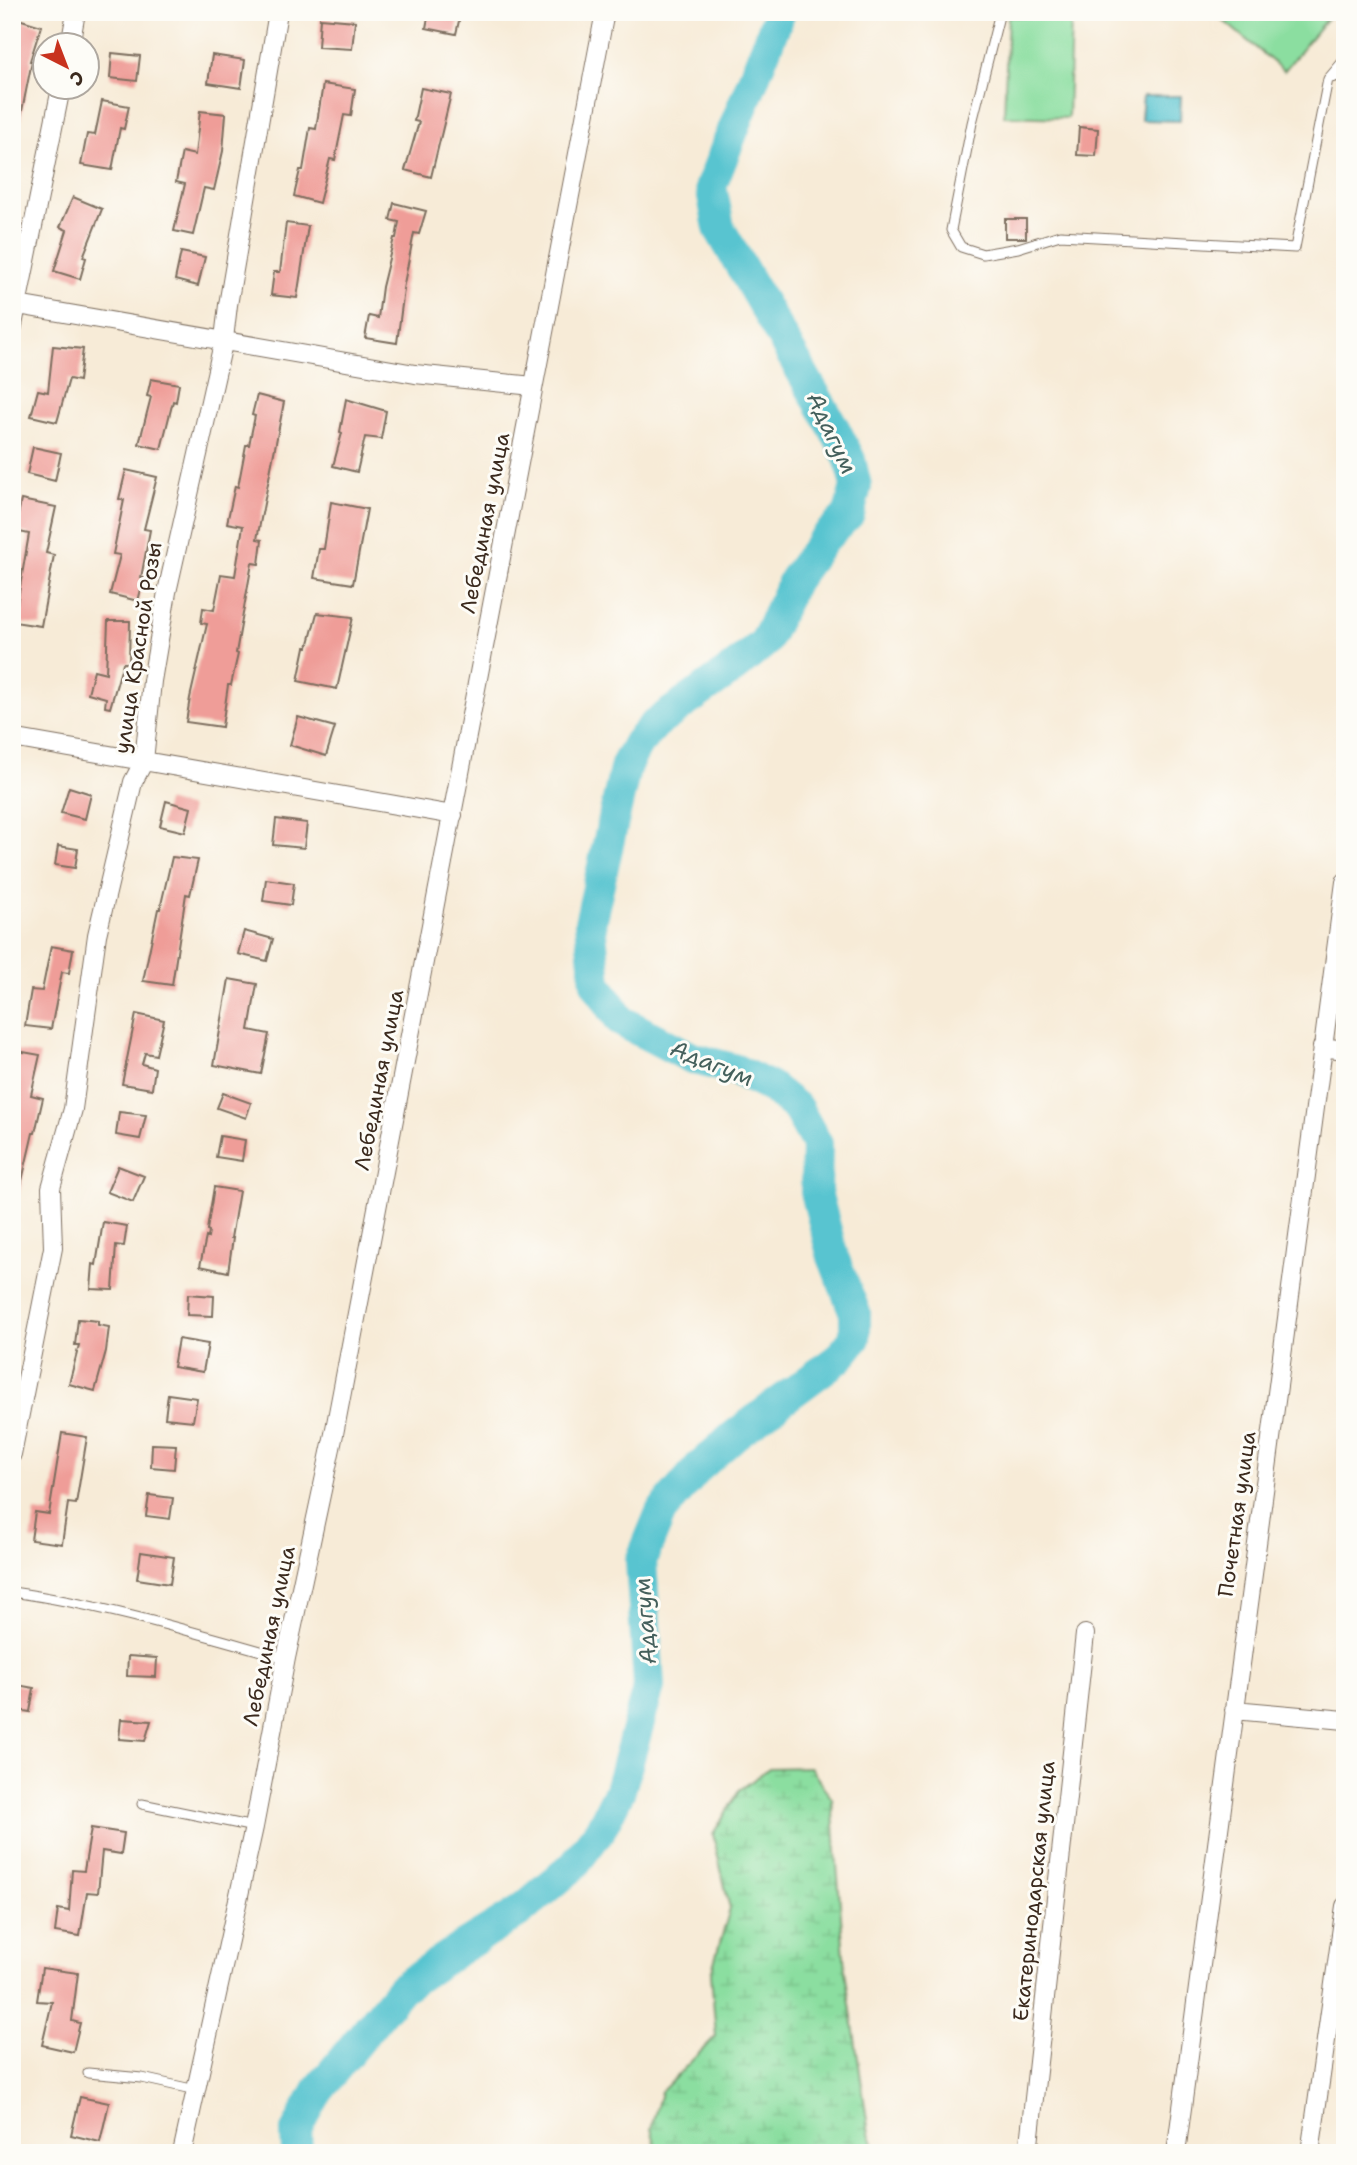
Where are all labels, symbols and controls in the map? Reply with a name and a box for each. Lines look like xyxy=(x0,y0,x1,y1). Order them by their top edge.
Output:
north arrow xyxy=(32,32,102,102)
text: С xyxy=(64,65,90,91)
water label: Адагум xyxy=(800,387,864,479)
street label: Лебединая улица xyxy=(454,430,516,616)
street label: улица Красной Розы xyxy=(107,540,169,756)
street label: Лебединая улица xyxy=(348,987,410,1173)
water label: Адагум xyxy=(666,1033,758,1093)
street label: Почетная улица xyxy=(1212,1429,1262,1599)
street label: Лебединая улица xyxy=(236,1543,302,1729)
water label: Адагум xyxy=(627,1577,663,1665)
street label: Екатеринодарская улица xyxy=(1006,1760,1062,2022)

